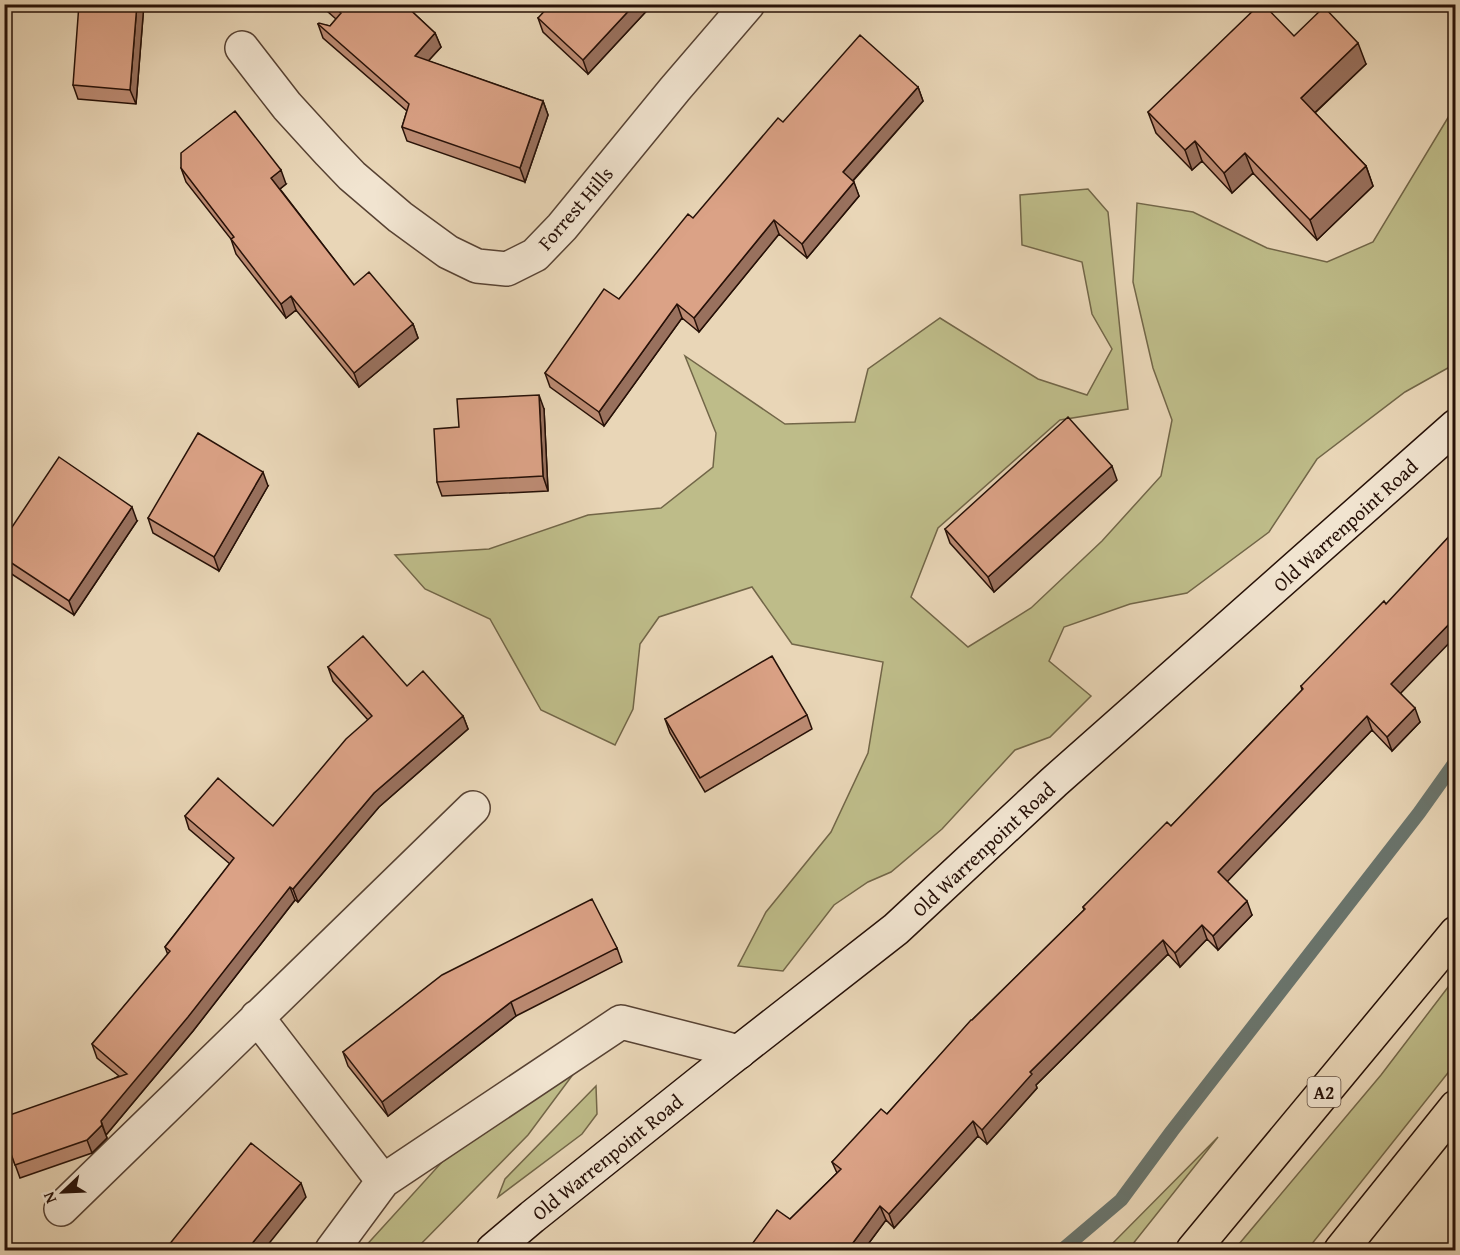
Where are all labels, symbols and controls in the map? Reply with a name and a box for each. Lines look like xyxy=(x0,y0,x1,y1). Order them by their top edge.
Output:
street label: Forrest Hills xyxy=(531,160,620,256)
street label: Old Warrenpoint Road xyxy=(1266,452,1424,598)
street label: Old Warrenpoint Road xyxy=(905,775,1061,923)
road number: A2 xyxy=(1308,1077,1340,1107)
street label: Old Warrenpoint Road xyxy=(525,1087,689,1227)
north arrow xyxy=(33,1162,93,1222)
text: N xyxy=(36,1188,62,1207)

